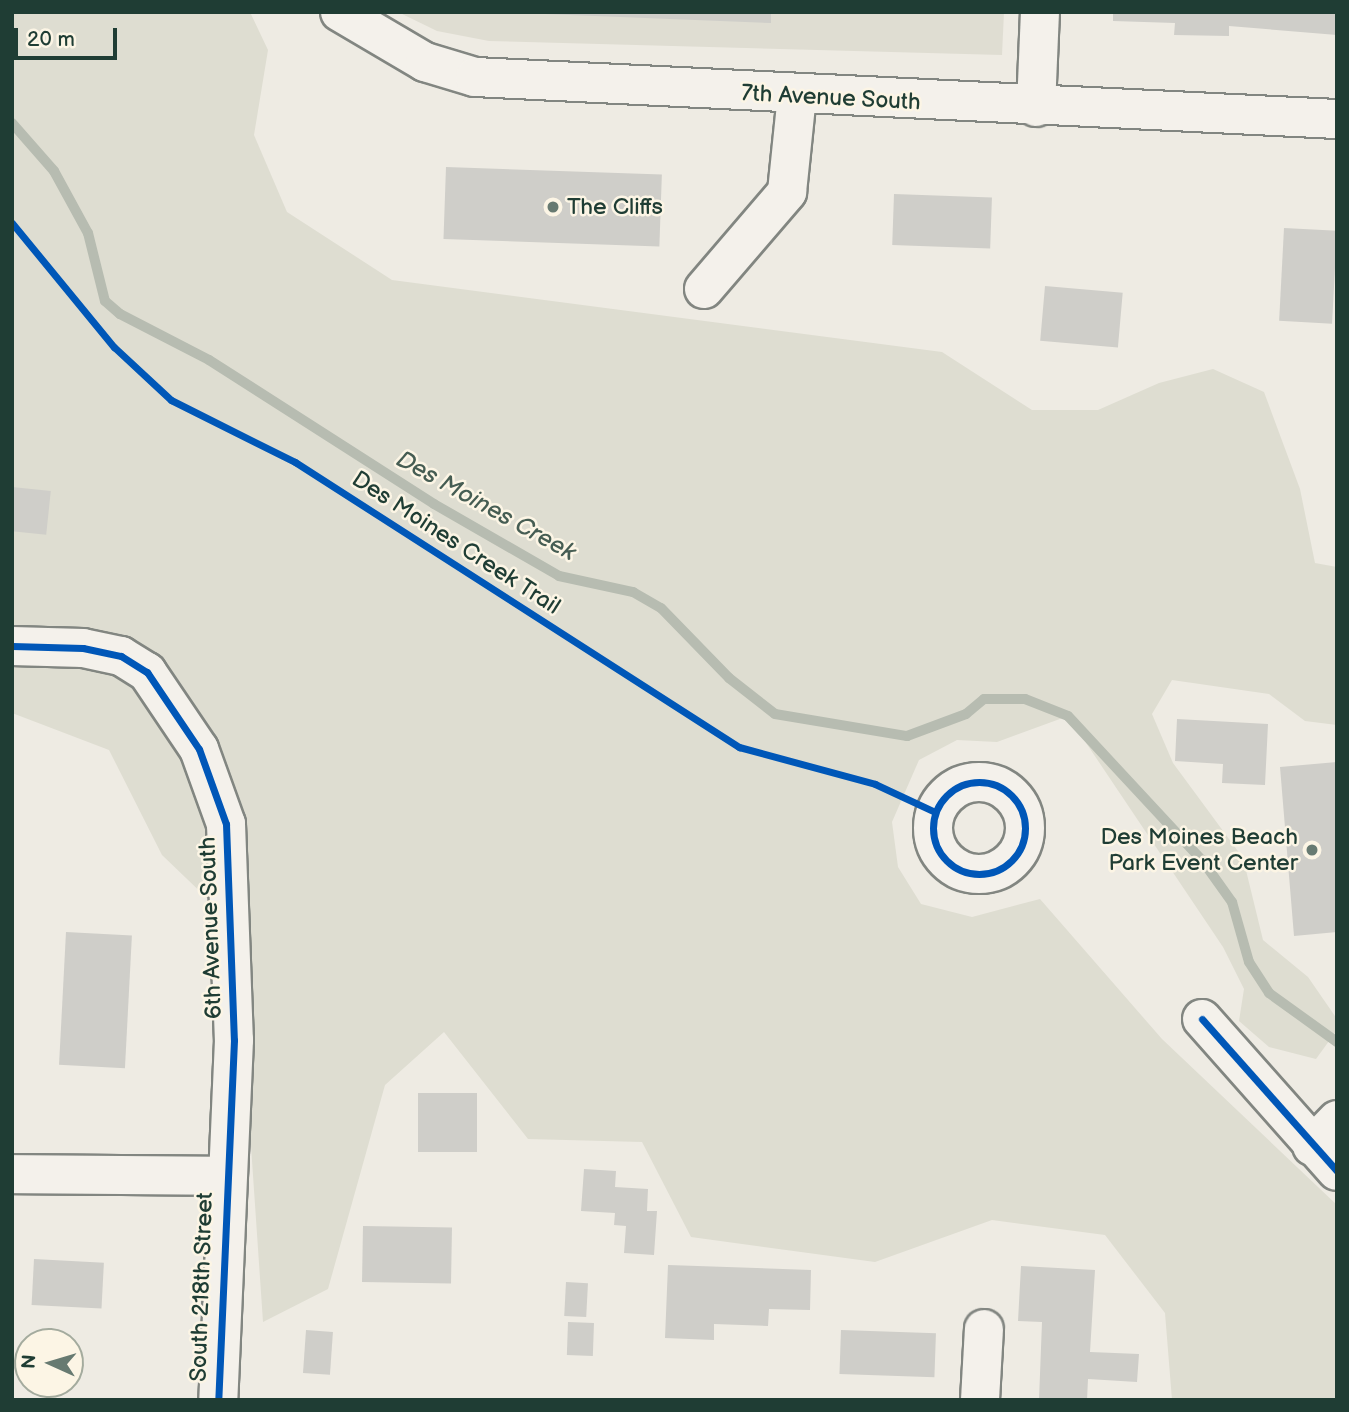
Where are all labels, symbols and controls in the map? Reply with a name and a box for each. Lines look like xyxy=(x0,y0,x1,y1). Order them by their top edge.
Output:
scale bar xyxy=(18,14,121,58)
text: 20 m xyxy=(27,27,75,52)
street label: 7th Avenue South xyxy=(740,80,922,116)
place label: The Cliffs xyxy=(567,193,663,221)
marker: The Cliffs xyxy=(545,199,561,215)
water label: Des Moines Creek xyxy=(391,445,581,567)
street label: Des Moines Creek Trail xyxy=(347,465,565,621)
place label: Des Moines Beach Park Event Center xyxy=(1100,823,1298,877)
street label: 6th Avenue South xyxy=(194,836,228,1020)
marker: Des Moines Beach Park Event Center xyxy=(1304,842,1320,858)
street label: South 218th Street xyxy=(185,1191,219,1383)
north arrow xyxy=(14,1328,84,1398)
text: N xyxy=(18,1354,42,1370)

